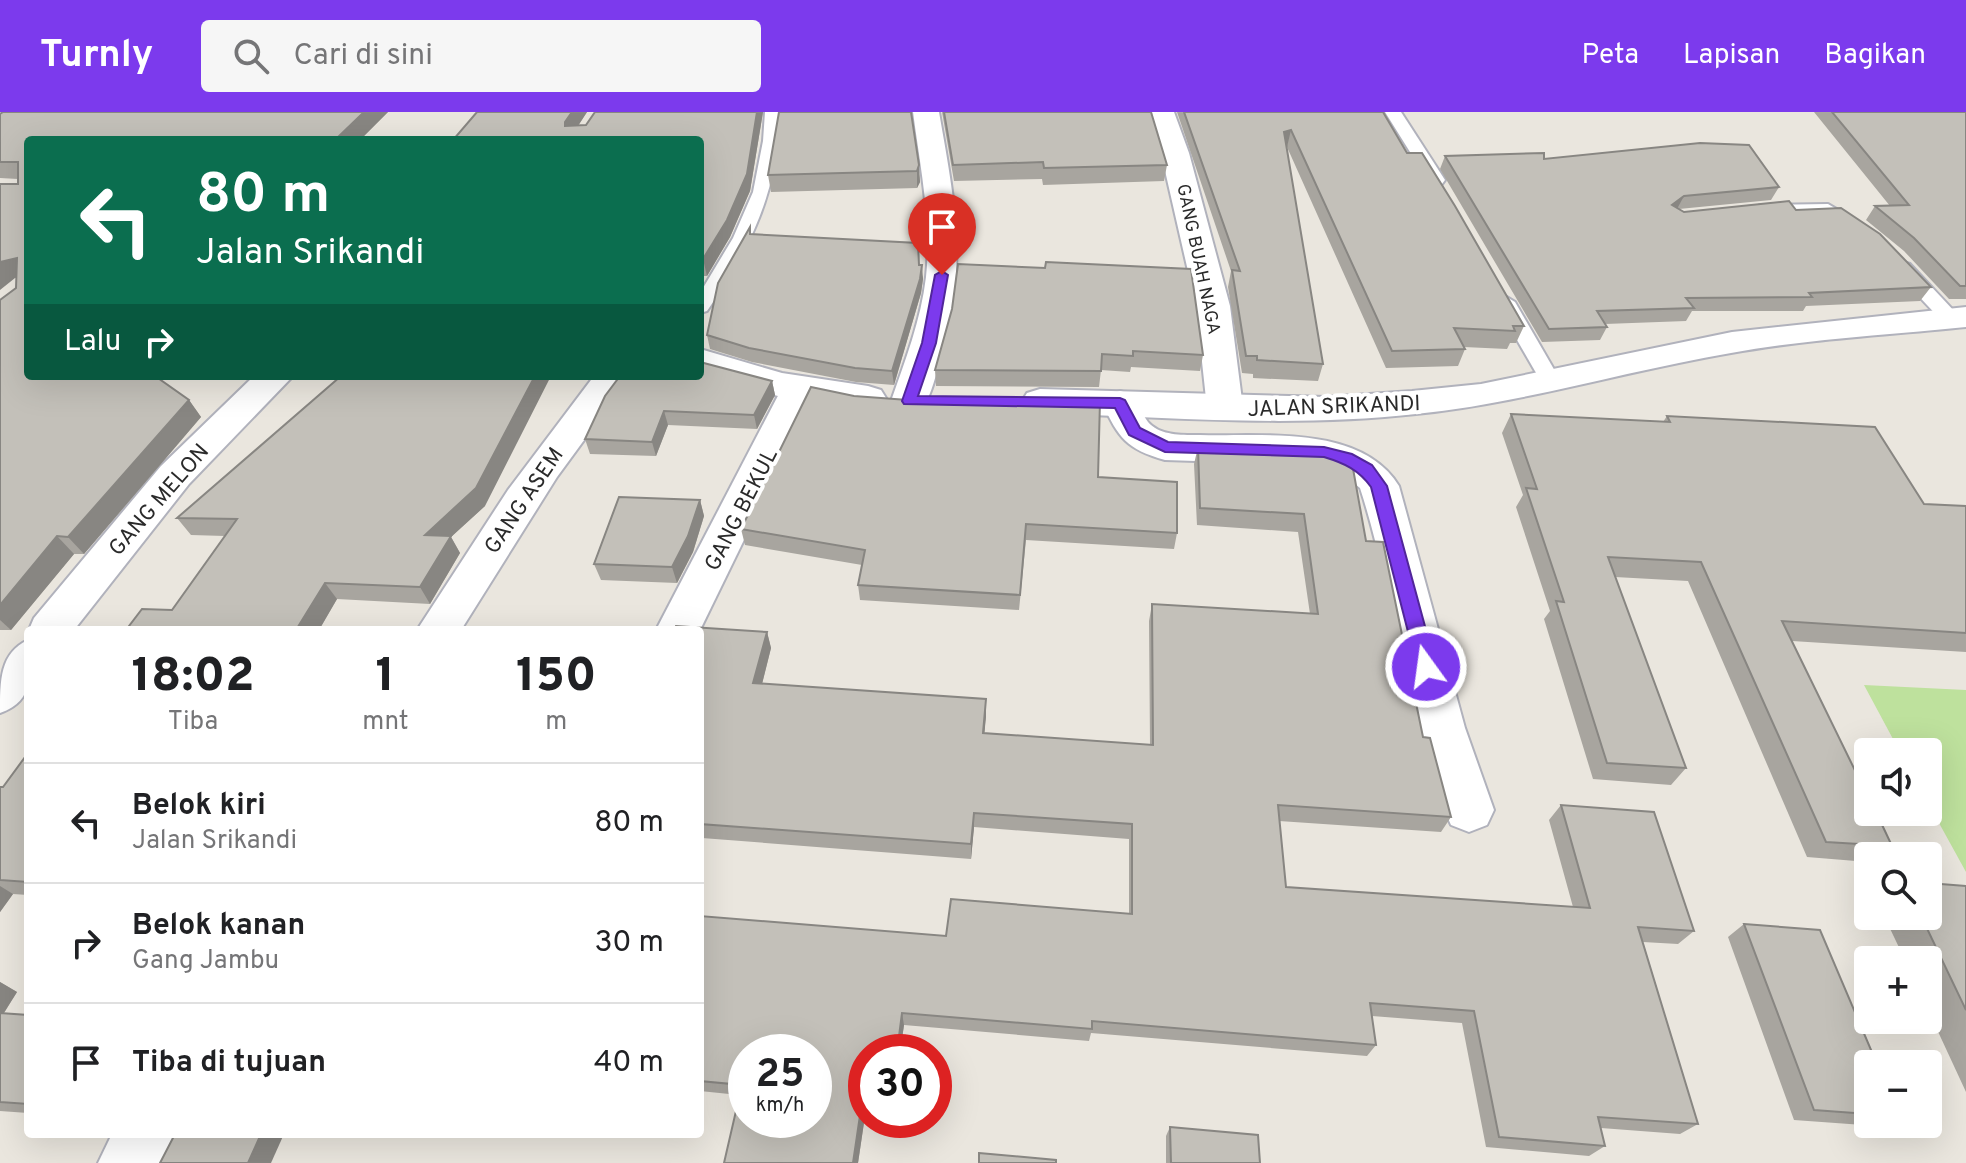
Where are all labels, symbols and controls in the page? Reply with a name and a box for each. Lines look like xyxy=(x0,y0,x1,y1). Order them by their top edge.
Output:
search box xyxy=(201,20,761,92)
text: Turnly xyxy=(40,32,153,81)
icon: search xyxy=(229,34,273,78)
text: Cari di sini xyxy=(293,38,433,75)
text: Peta xyxy=(1581,38,1639,74)
text: Lapisan xyxy=(1683,38,1780,74)
text: Bagikan xyxy=(1824,38,1926,74)
text: 80 m xyxy=(196,162,330,232)
icon: left xyxy=(64,168,168,272)
street label: GANG BUAH NAGA xyxy=(1170,182,1225,337)
pin xyxy=(908,193,976,275)
icon: arrive xyxy=(920,205,964,249)
text: Jalan Srikandi xyxy=(196,231,425,277)
icon: right xyxy=(137,320,181,364)
text: Lalu xyxy=(64,324,121,361)
street label: JALAN SRIKANDI xyxy=(1247,391,1421,424)
street label: GANG MELON xyxy=(104,439,216,562)
street label: GANG ASEM xyxy=(480,443,571,560)
street label: GANG BEKUL xyxy=(700,444,785,576)
position arrow xyxy=(1384,625,1468,709)
text: 18:02 xyxy=(131,648,255,708)
text: 1 xyxy=(376,648,395,708)
text: 150 xyxy=(516,648,597,708)
text: Tiba xyxy=(168,706,218,739)
text: mnt xyxy=(362,706,409,739)
text: m xyxy=(545,706,567,739)
map controls xyxy=(1854,738,1942,1138)
button: sound xyxy=(1854,738,1942,826)
text: Belok kiri xyxy=(132,788,266,825)
icon: left xyxy=(64,801,108,845)
text: 80 m xyxy=(594,805,664,842)
text: Jalan Srikandi xyxy=(132,825,297,858)
button: search xyxy=(1854,842,1942,930)
text: Belok kanan xyxy=(132,908,305,945)
icon: right xyxy=(64,921,108,965)
text: 30 m xyxy=(595,925,664,962)
text: Gang Jambu xyxy=(132,945,279,978)
button: + xyxy=(1854,946,1942,1034)
speed limit sign: 30 xyxy=(848,1034,952,1138)
icon: arrive xyxy=(64,1041,108,1085)
text: Tiba di tujuan xyxy=(132,1045,326,1082)
text: 40 m xyxy=(594,1045,664,1082)
button: − xyxy=(1854,1050,1942,1138)
text: 25 xyxy=(756,1051,804,1101)
text: km/h xyxy=(756,1093,804,1119)

